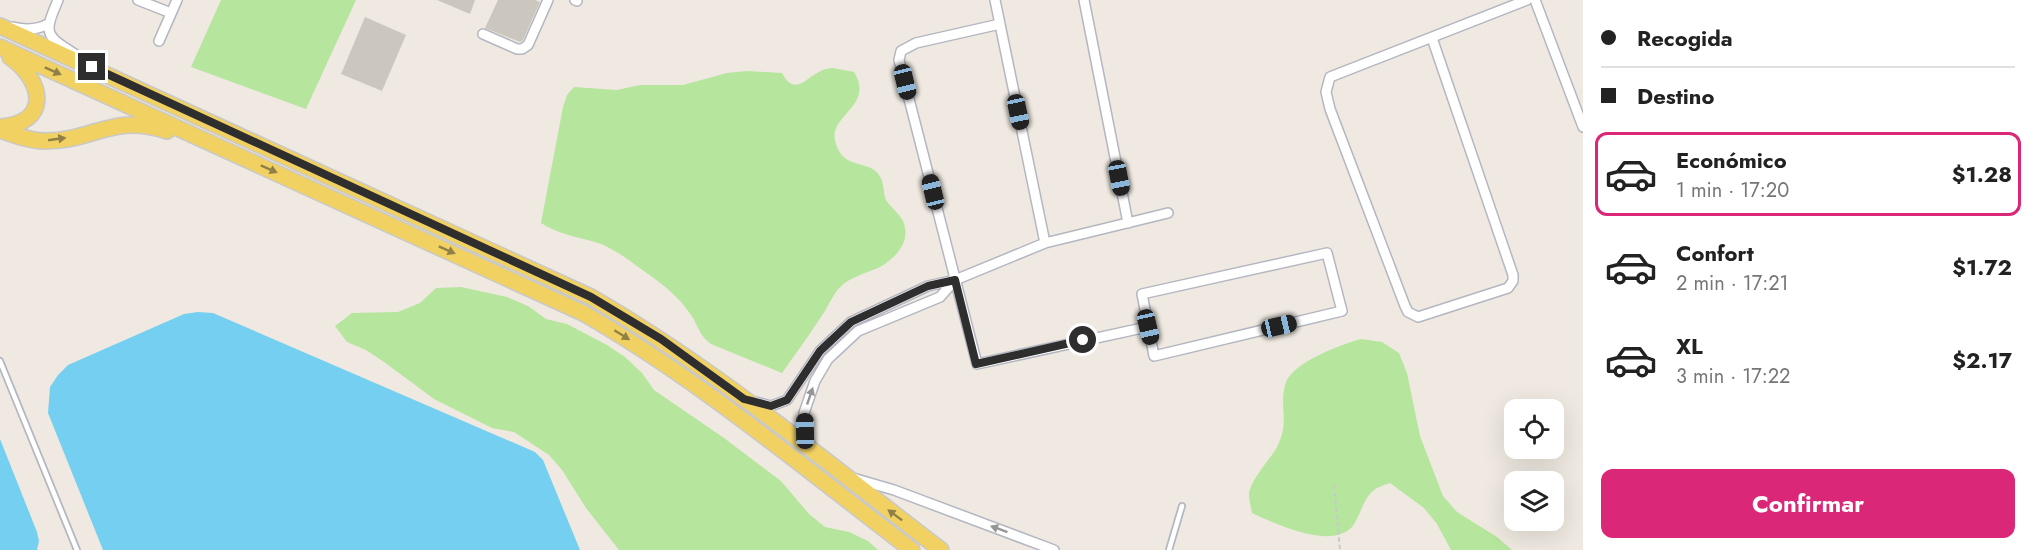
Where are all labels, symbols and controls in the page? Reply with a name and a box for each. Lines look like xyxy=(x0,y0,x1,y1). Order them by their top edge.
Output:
text: Recogida xyxy=(1637,22,1733,54)
route end xyxy=(78,53,105,80)
car xyxy=(892,62,918,102)
one-way arrow xyxy=(45,67,62,76)
text: Destino xyxy=(1637,80,1714,112)
car xyxy=(1005,93,1031,131)
one-way arrow xyxy=(48,135,67,144)
text: Económico xyxy=(1676,144,1787,176)
icon: car xyxy=(1604,147,1658,201)
text: $1.28 xyxy=(1952,158,2012,190)
car xyxy=(1107,159,1131,197)
one-way arrow xyxy=(260,165,278,175)
car xyxy=(920,172,946,212)
text: 1 min · 17:20 xyxy=(1676,176,1789,205)
text: Confort xyxy=(1676,237,1754,269)
icon: car xyxy=(1604,240,1658,294)
one-way arrow xyxy=(438,245,456,255)
text: $1.72 xyxy=(1952,251,2012,283)
text: 2 min · 17:21 xyxy=(1676,269,1789,298)
car xyxy=(1135,307,1161,347)
car xyxy=(1259,313,1299,339)
route start xyxy=(1069,326,1096,353)
one-way arrow xyxy=(614,330,630,341)
text: XL xyxy=(1676,330,1703,362)
icon: car xyxy=(1604,333,1658,387)
text: $2.17 xyxy=(1952,344,2012,376)
text: 3 min · 17:22 xyxy=(1676,362,1790,391)
one-way arrow xyxy=(806,387,815,405)
map controls xyxy=(1504,399,1564,531)
button: locate xyxy=(1504,399,1564,459)
car xyxy=(796,413,814,449)
button: Confirmar xyxy=(1601,469,2015,538)
button: layers xyxy=(1504,471,1564,531)
one-way arrow xyxy=(887,509,902,521)
one-way arrow xyxy=(990,524,1008,534)

